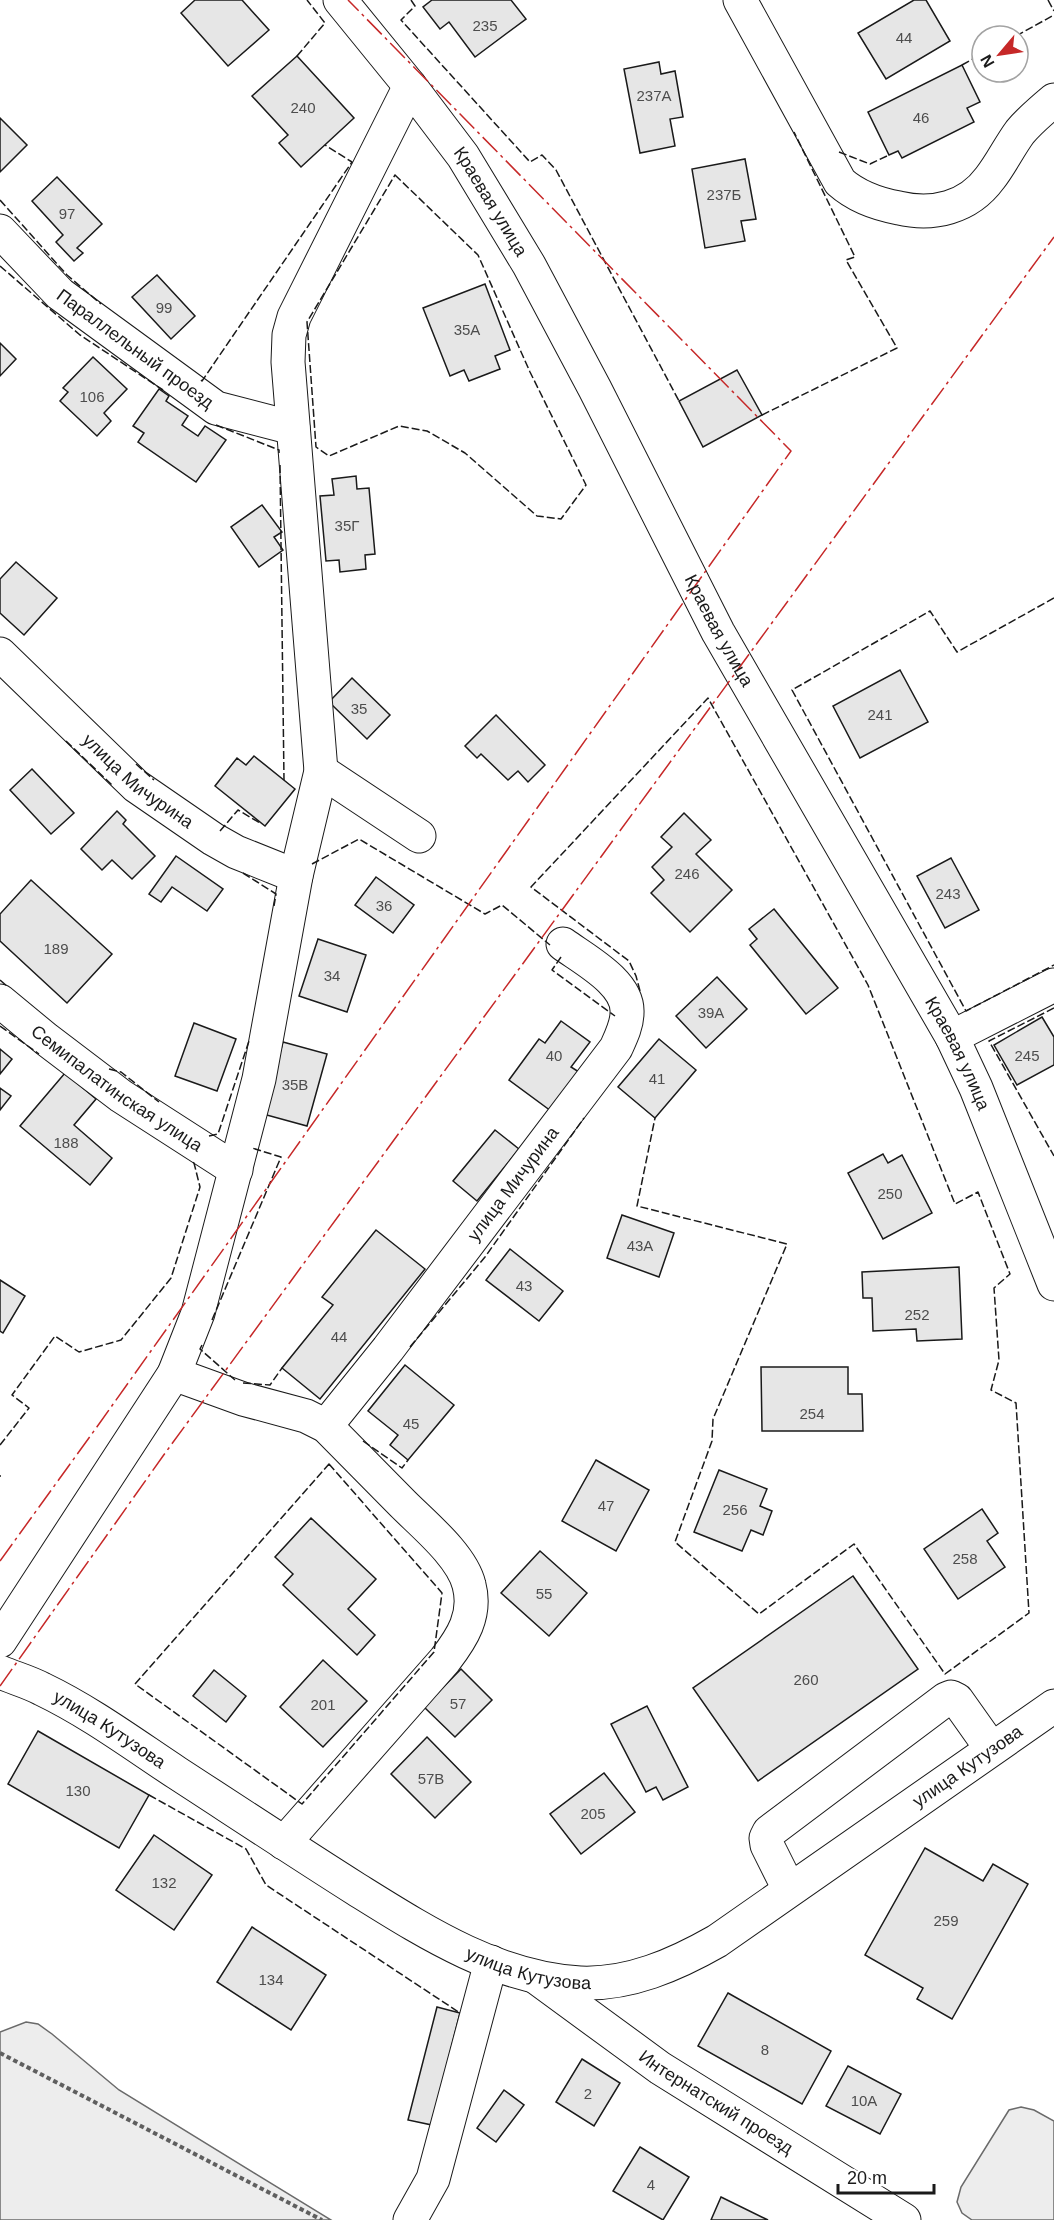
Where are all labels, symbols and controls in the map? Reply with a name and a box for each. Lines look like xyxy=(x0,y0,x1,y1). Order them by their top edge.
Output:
house number: 235 xyxy=(472,17,498,34)
north arrow xyxy=(970,24,1030,84)
house number: 44 xyxy=(896,29,912,46)
text: N xyxy=(977,52,998,70)
house number: 237А xyxy=(636,87,672,104)
house number: 240 xyxy=(290,99,316,116)
house number: 46 xyxy=(913,109,929,126)
street label: Краевая улица xyxy=(450,143,532,261)
house number: 237Б xyxy=(707,186,742,203)
house number: 97 xyxy=(59,205,75,222)
street label: Параллельный проезд xyxy=(53,285,218,413)
house number: 99 xyxy=(156,299,172,316)
house number: 35А xyxy=(454,321,480,338)
house number: 106 xyxy=(79,388,105,405)
house number: 35Г xyxy=(335,517,359,534)
street label: Краевая улица xyxy=(681,571,758,691)
house number: 35 xyxy=(351,700,367,717)
house number: 241 xyxy=(867,706,893,723)
street label: улица Мичурина xyxy=(78,730,198,833)
house number: 246 xyxy=(674,865,700,882)
house number: 243 xyxy=(935,885,961,902)
house number: 36 xyxy=(376,897,392,914)
house number: 189 xyxy=(43,940,69,957)
house number: 34 xyxy=(324,967,340,984)
street label: Краевая улица xyxy=(921,993,994,1114)
house number: 39А xyxy=(698,1004,724,1021)
street label: Семипалатинская улица xyxy=(27,1021,207,1156)
house number: 40 xyxy=(546,1047,562,1064)
house number: 245 xyxy=(1014,1047,1040,1064)
house number: 41 xyxy=(649,1070,665,1087)
house number: 35В xyxy=(282,1076,308,1093)
street label: улица Мичурина xyxy=(463,1122,563,1245)
house number: 188 xyxy=(53,1134,79,1151)
house number: 250 xyxy=(877,1185,903,1202)
house number: 43А xyxy=(627,1237,653,1254)
house number: 43 xyxy=(516,1277,532,1294)
house number: 252 xyxy=(904,1306,930,1323)
house number: 44 xyxy=(331,1328,347,1345)
house number: 254 xyxy=(799,1405,825,1422)
house number: 45 xyxy=(403,1415,419,1432)
house number: 47 xyxy=(598,1497,614,1514)
house number: 256 xyxy=(722,1501,748,1518)
house number: 258 xyxy=(952,1550,978,1567)
house number: 55 xyxy=(536,1585,552,1602)
house number: 260 xyxy=(793,1671,819,1688)
street label: улица Кутузова xyxy=(50,1687,170,1773)
house number: 57 xyxy=(450,1695,466,1712)
house number: 201 xyxy=(310,1696,336,1713)
street label: улица Кутузова xyxy=(909,1721,1027,1811)
house number: 57В xyxy=(418,1770,444,1787)
house number: 130 xyxy=(65,1782,91,1799)
house number: 205 xyxy=(580,1805,606,1822)
house number: 132 xyxy=(151,1874,177,1891)
house number: 259 xyxy=(933,1912,959,1929)
street label: улица Кутузова xyxy=(463,1943,592,1993)
house number: 134 xyxy=(258,1971,284,1988)
house number: 8 xyxy=(761,2041,769,2058)
street label: Интернатский проезд xyxy=(635,2046,797,2159)
house number: 2 xyxy=(584,2085,592,2102)
house number: 10А xyxy=(851,2092,877,2109)
scale bar xyxy=(838,2157,934,2195)
text: 20 m xyxy=(847,2168,887,2188)
house number: 4 xyxy=(647,2176,655,2193)

